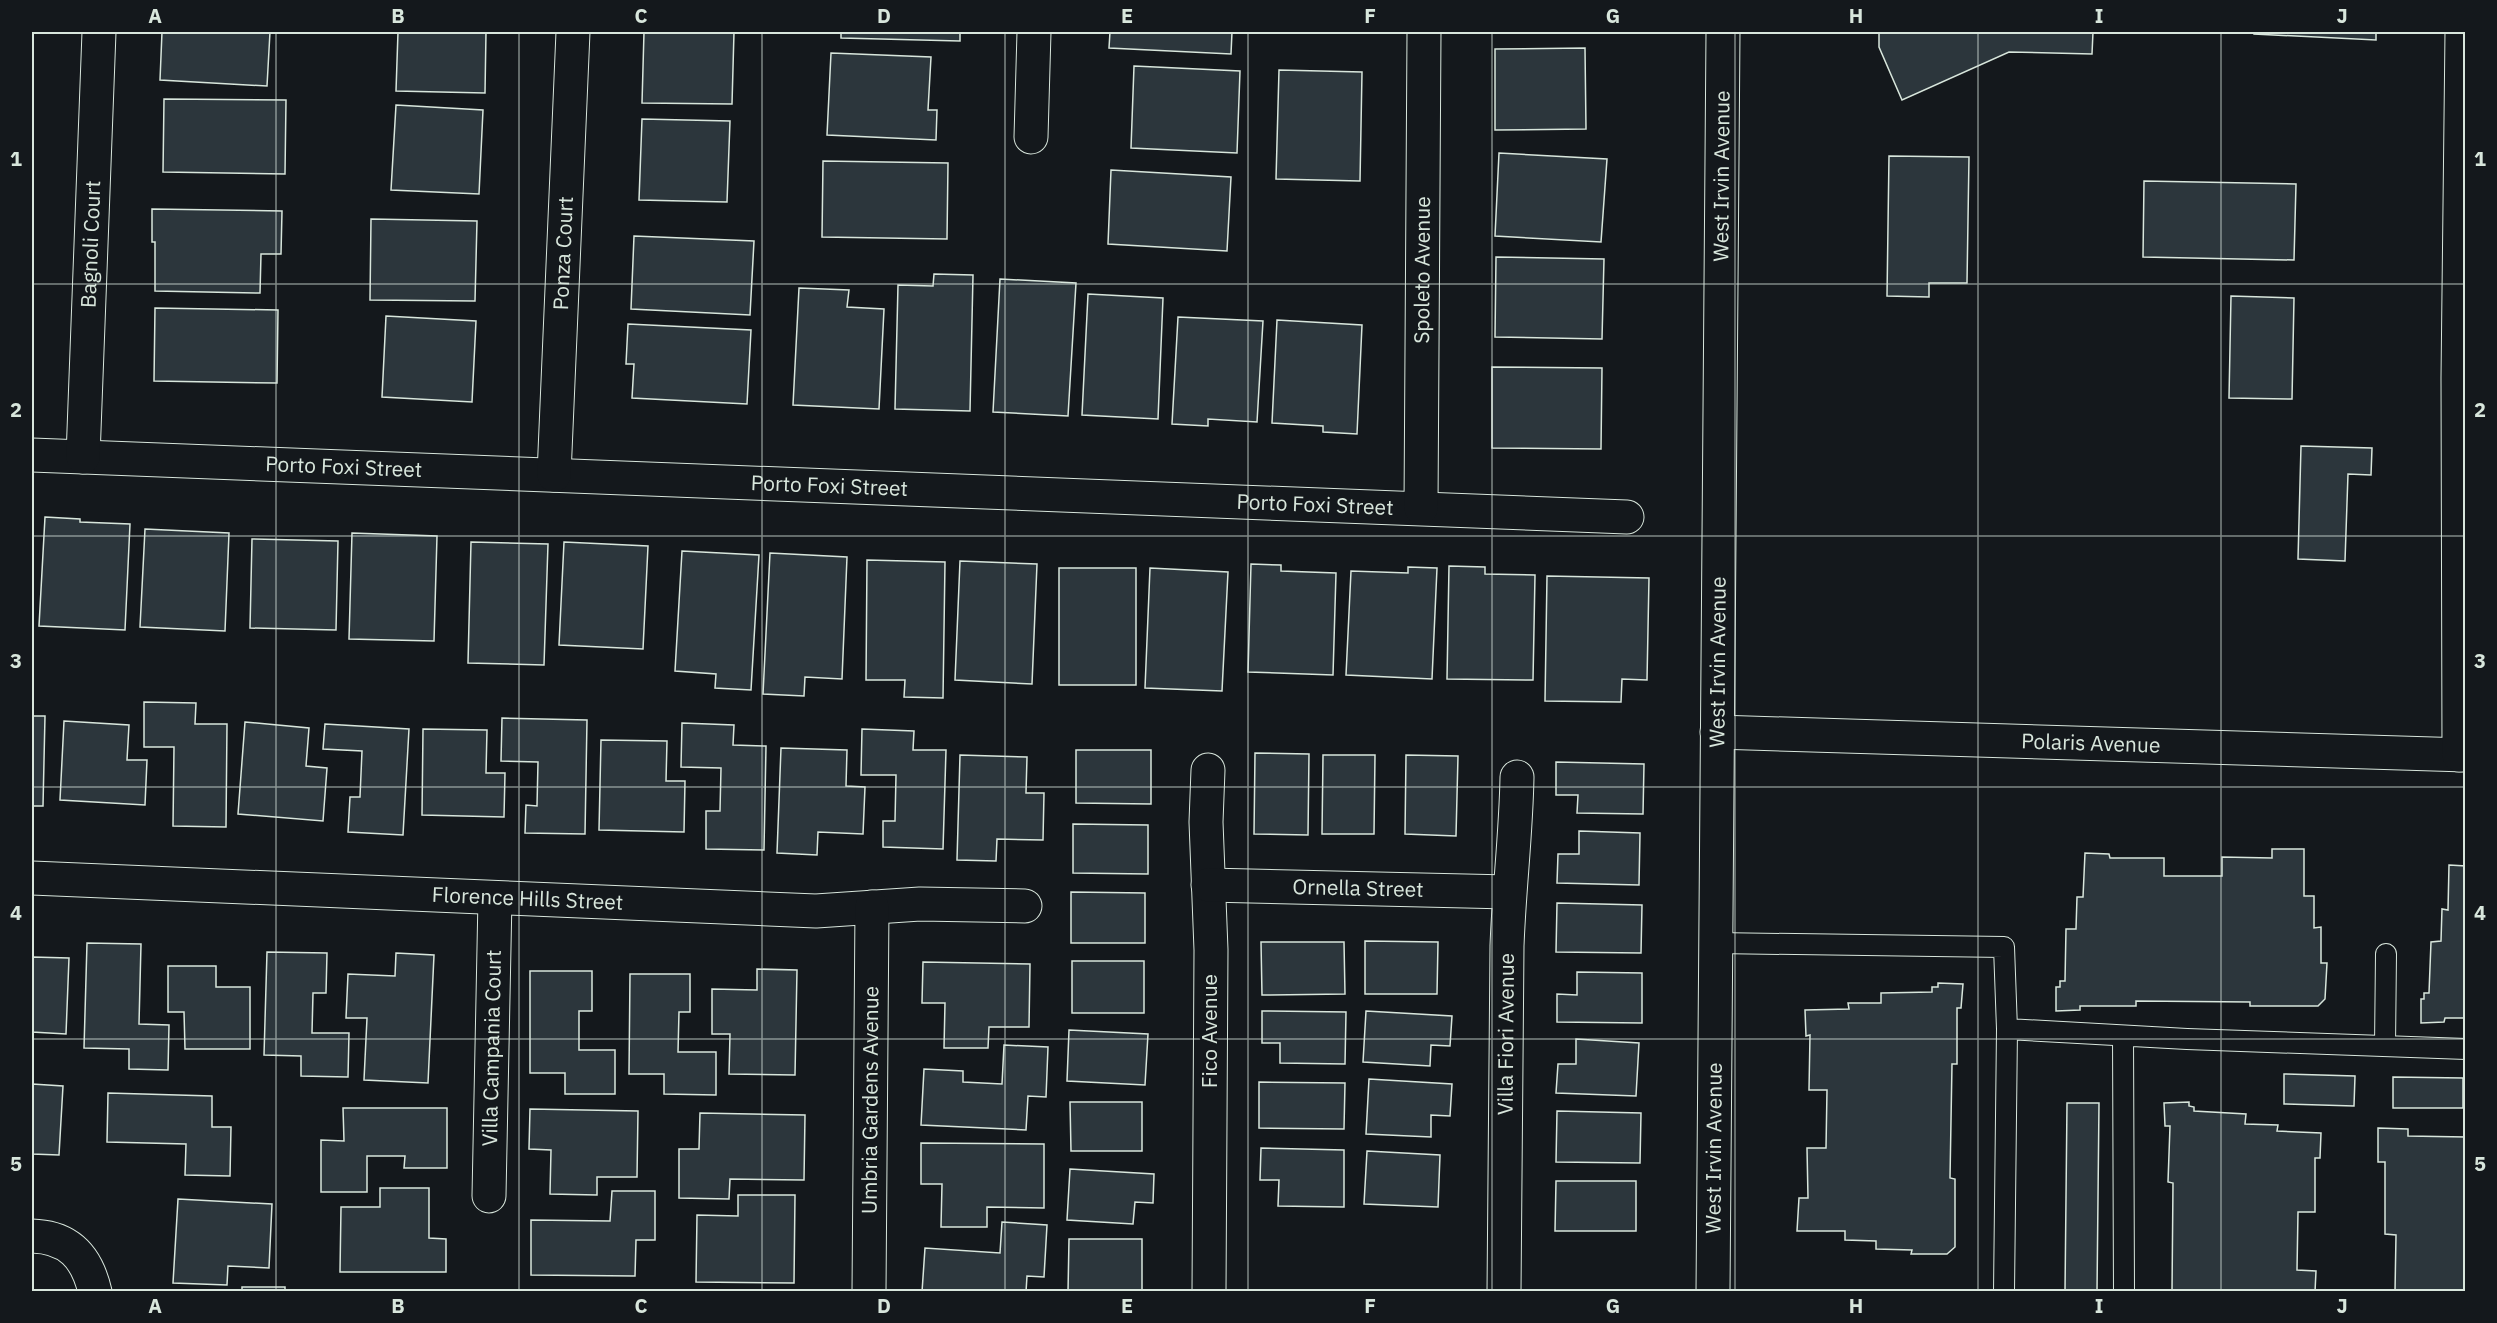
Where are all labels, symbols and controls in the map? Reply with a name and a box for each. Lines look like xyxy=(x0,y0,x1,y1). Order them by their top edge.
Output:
text: A xyxy=(148,2,162,29)
text: B xyxy=(391,2,405,29)
text: C xyxy=(634,2,648,29)
text: D xyxy=(877,2,891,29)
text: E xyxy=(1121,2,1133,29)
text: F xyxy=(1364,2,1376,29)
text: G xyxy=(1606,2,1620,29)
text: H xyxy=(1849,2,1863,29)
text: I xyxy=(2095,2,2103,29)
text: J xyxy=(2336,2,2348,29)
street label: West Irvin Avenue xyxy=(1706,90,1736,262)
text: 1 xyxy=(10,145,22,172)
text: 1 xyxy=(2474,145,2486,172)
street label: Bagnoli Court xyxy=(74,180,106,308)
street label: Ponza Court xyxy=(546,196,579,311)
street label: Spoleto Avenue xyxy=(1407,196,1436,344)
text: 2 xyxy=(10,396,22,423)
text: 2 xyxy=(2474,396,2486,423)
street label: Porto Foxi Street xyxy=(265,449,423,483)
street label: Porto Foxi Street xyxy=(750,468,908,502)
street label: Porto Foxi Street xyxy=(1236,487,1394,521)
street label: West Irvin Avenue xyxy=(1702,576,1732,748)
text: 3 xyxy=(10,647,22,674)
text: 3 xyxy=(2474,647,2486,674)
street label: Polaris Avenue xyxy=(2021,726,2161,759)
street label: Ornella Street xyxy=(1292,872,1424,903)
street label: Florence Hills Street xyxy=(431,880,624,916)
text: 4 xyxy=(10,899,22,926)
text: 4 xyxy=(2474,899,2486,926)
street label: Villa Campania Court xyxy=(475,949,507,1147)
street label: Villa Fiori Avenue xyxy=(1491,953,1520,1115)
street label: Fico Avenue xyxy=(1195,974,1223,1088)
street label: Umbria Gardens Avenue xyxy=(855,986,884,1214)
street label: West Irvin Avenue xyxy=(1698,1062,1728,1234)
text: 5 xyxy=(10,1150,22,1177)
text: 5 xyxy=(2474,1150,2486,1177)
text: A xyxy=(148,1292,162,1319)
text: B xyxy=(391,1292,405,1319)
text: C xyxy=(634,1292,648,1319)
text: D xyxy=(877,1292,891,1319)
text: E xyxy=(1121,1292,1133,1319)
text: F xyxy=(1364,1292,1376,1319)
text: G xyxy=(1606,1292,1620,1319)
text: H xyxy=(1849,1292,1863,1319)
text: I xyxy=(2095,1292,2103,1319)
text: J xyxy=(2336,1292,2348,1319)

